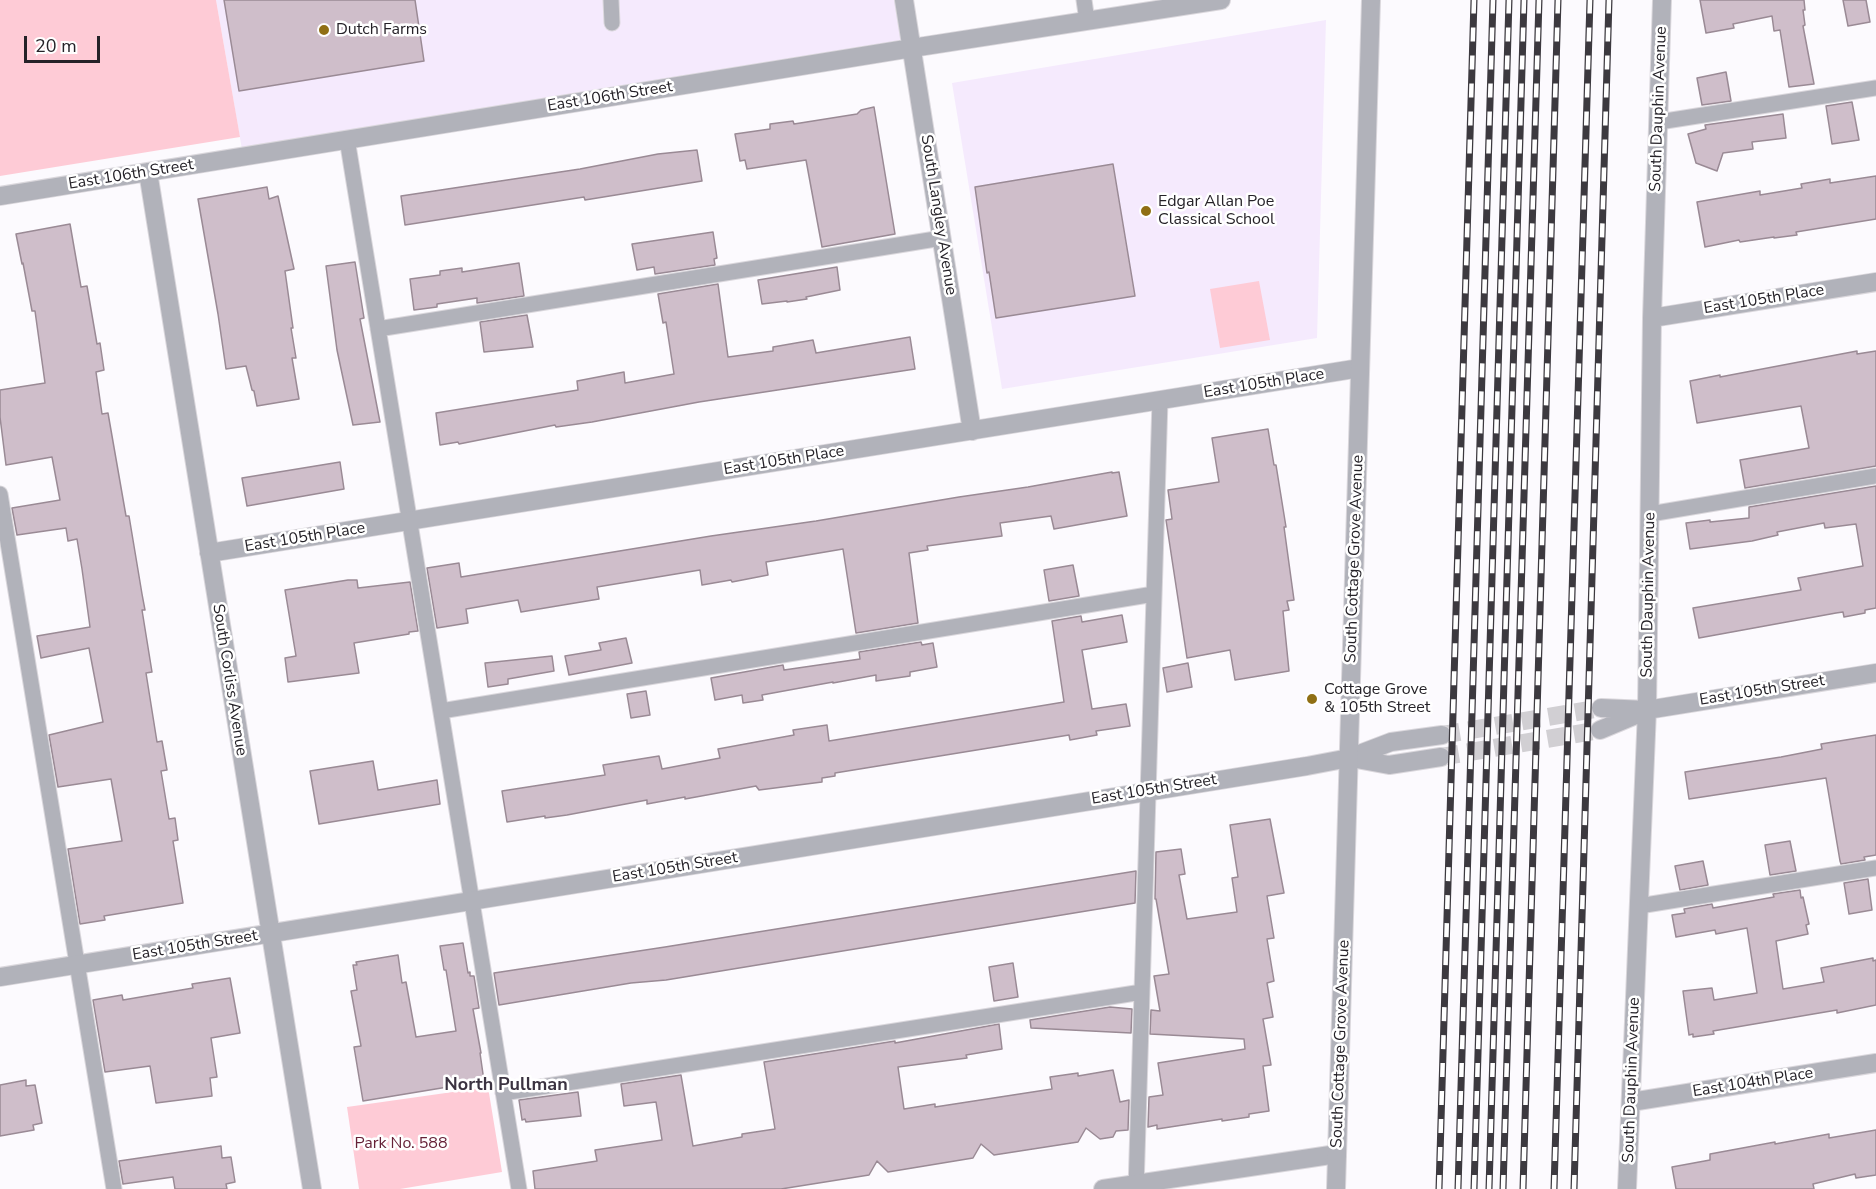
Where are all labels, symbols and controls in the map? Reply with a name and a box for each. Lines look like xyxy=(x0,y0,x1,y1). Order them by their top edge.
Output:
place label: Dutch Farms xyxy=(336,20,427,40)
marker: Dutch Farms xyxy=(317,23,331,37)
scale bar xyxy=(27,24,104,62)
street label: South Dauphin Avenue xyxy=(1647,26,1671,192)
text: 20 m xyxy=(35,34,77,58)
street label: East 106th Street xyxy=(546,78,674,116)
street label: South Langley Avenue xyxy=(916,133,960,297)
street label: East 106th Street xyxy=(67,156,195,194)
place label: Edgar Allan Poe Classical School xyxy=(1158,192,1275,230)
marker: Edgar Allan Poe Classical School xyxy=(1139,204,1153,218)
street label: East 105th Place xyxy=(1702,281,1826,319)
street label: East 105th Place xyxy=(1202,365,1326,403)
street label: East 105th Place xyxy=(722,442,846,480)
street label: South Cottage Grove Avenue xyxy=(1342,455,1368,663)
street label: South Dauphin Avenue xyxy=(1638,512,1660,678)
street label: East 105th Place xyxy=(243,519,367,557)
street label: South Corliss Avenue xyxy=(207,603,251,757)
street label: East 105th Street xyxy=(1698,672,1826,710)
place label: Cottage Grove & 105th Street xyxy=(1324,680,1430,718)
marker: Cottage Grove & 105th Street xyxy=(1305,692,1319,706)
street label: East 105th Street xyxy=(1090,771,1218,809)
street label: East 105th Street xyxy=(611,849,739,887)
street label: East 105th Street xyxy=(131,927,259,965)
street label: South Cottage Grove Avenue xyxy=(1328,940,1354,1148)
street label: South Dauphin Avenue xyxy=(1620,997,1644,1163)
street label: East 104th Place xyxy=(1691,1064,1815,1102)
district label: North Pullman xyxy=(444,1075,568,1097)
park label: Park No. 588 xyxy=(354,1134,448,1154)

